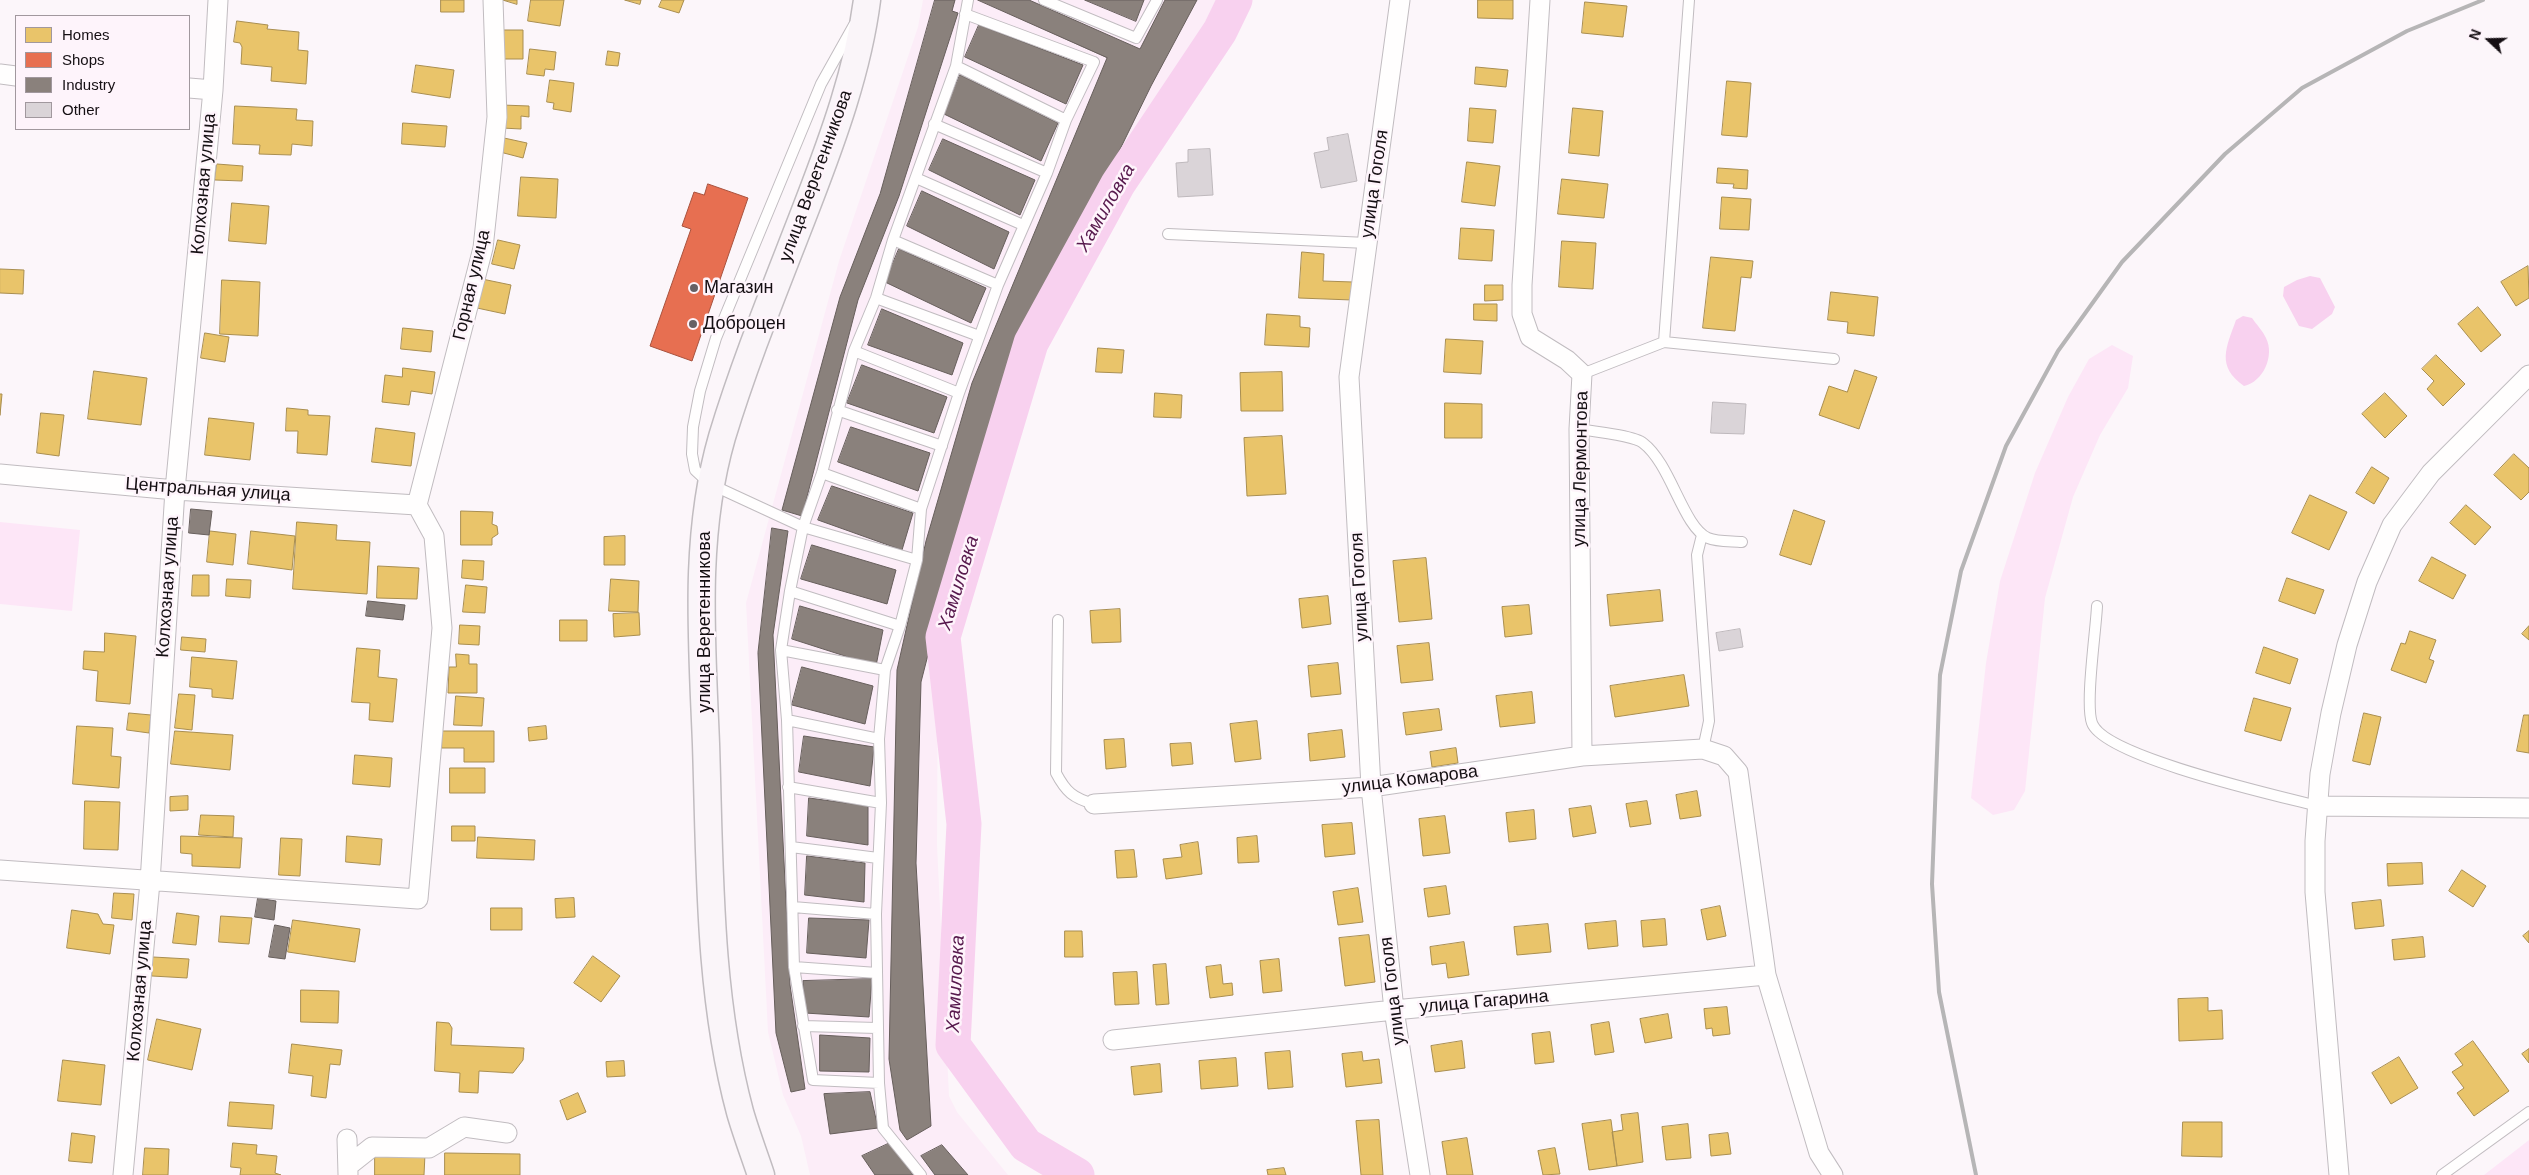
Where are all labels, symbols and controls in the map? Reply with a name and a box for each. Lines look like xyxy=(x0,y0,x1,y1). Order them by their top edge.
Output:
legend xyxy=(15,15,190,130)
north arrow xyxy=(2464,15,2514,65)
text: Homes xyxy=(62,26,110,43)
text: N xyxy=(2466,27,2484,42)
text: Shops xyxy=(62,51,105,68)
text: Industry xyxy=(62,76,115,93)
street label: улица Веретенникова xyxy=(775,87,857,265)
text: Other xyxy=(62,101,100,118)
street label: Колхозная улица xyxy=(187,113,221,255)
street label: улица Гоголя xyxy=(1357,128,1393,240)
water label: Хамиловка xyxy=(1072,160,1140,256)
street label: Горная улица xyxy=(449,228,495,342)
place label: Магазин xyxy=(704,277,773,299)
marker: Магазин xyxy=(688,282,700,294)
place label: Доброцен xyxy=(703,313,786,335)
marker: Доброцен xyxy=(687,318,699,330)
street label: улица Лермонтова xyxy=(1569,391,1593,547)
street label: Центральная улица xyxy=(125,473,291,507)
street label: Колхозная улица xyxy=(152,516,184,658)
street label: улица Веретенникова xyxy=(694,531,716,713)
street label: улица Гоголя xyxy=(1346,532,1374,642)
water label: Хамиловка xyxy=(934,533,984,633)
street label: улица Комарова xyxy=(1341,761,1479,799)
street label: Колхозная улица xyxy=(123,920,157,1062)
water label: Хамиловка xyxy=(942,935,970,1033)
street label: улица Гоголя xyxy=(1376,936,1410,1046)
street label: улица Гагарина xyxy=(1419,986,1549,1018)

